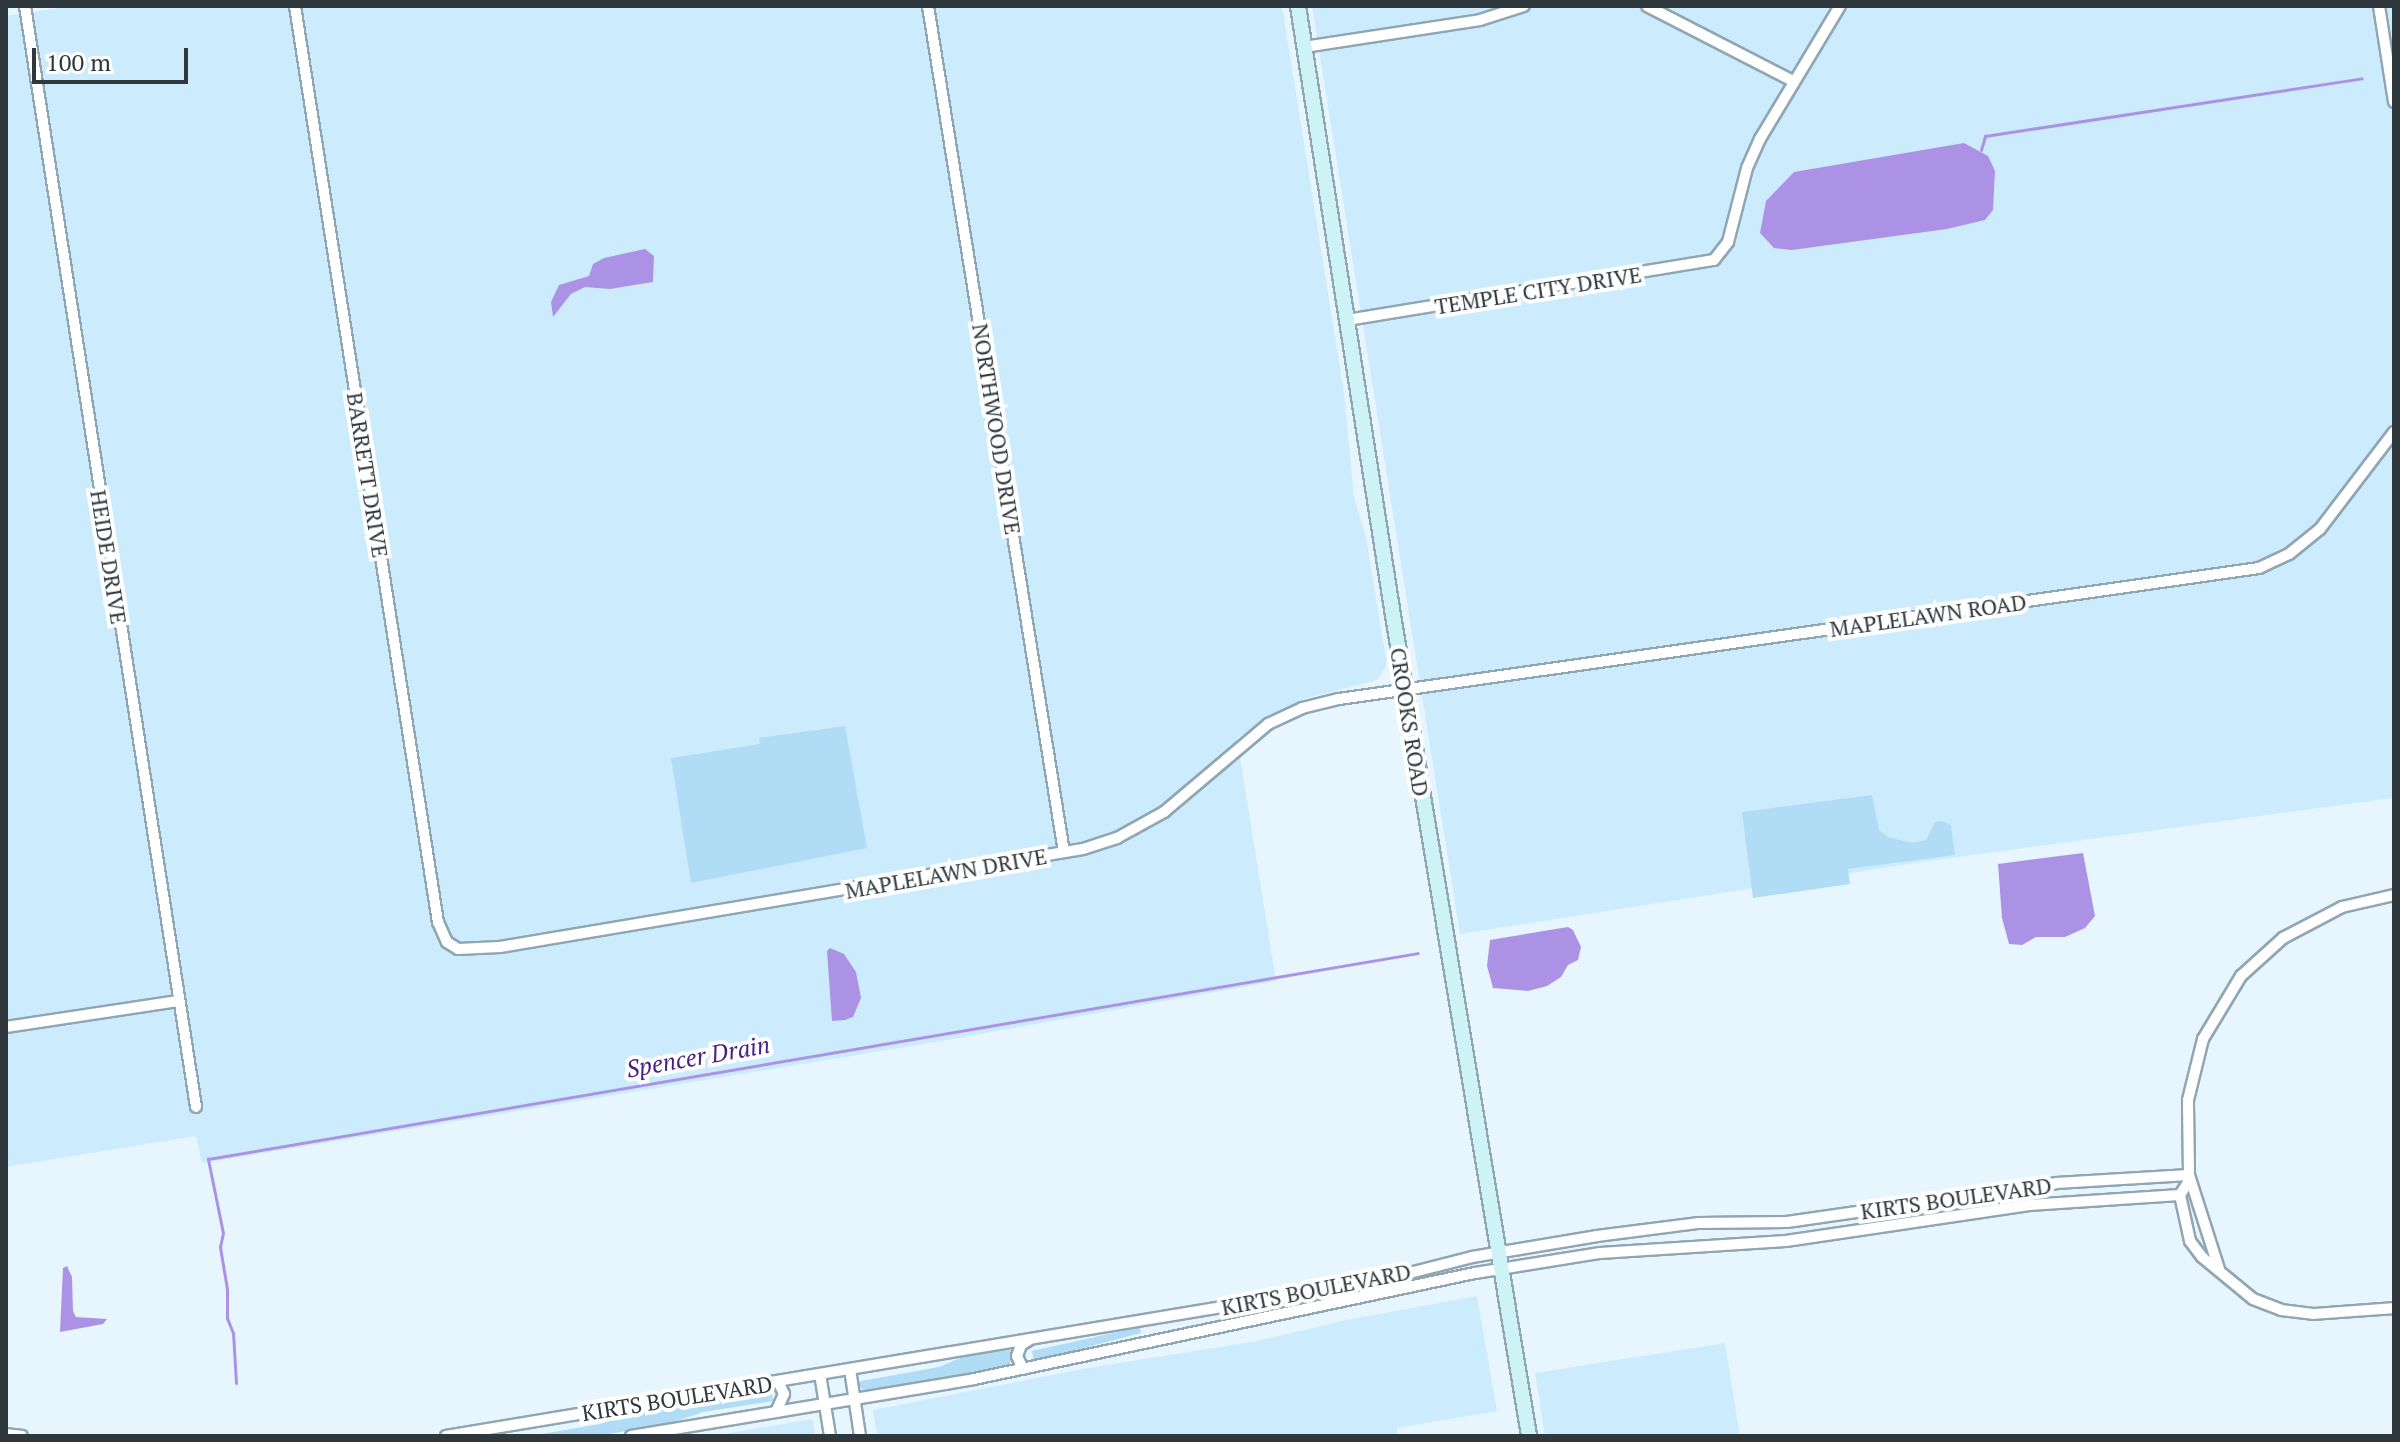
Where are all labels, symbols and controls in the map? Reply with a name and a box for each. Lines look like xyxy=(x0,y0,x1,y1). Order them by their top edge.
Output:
scale bar xyxy=(36,32,192,82)
text: 100 m xyxy=(46,46,111,78)
street label: TEMPLE CITY DRIVE xyxy=(1433,261,1643,319)
street label: NORTHWOOD DRIVE xyxy=(967,322,1027,536)
street label: BARRETT DRIVE xyxy=(342,390,394,560)
street label: HEIDE DRIVE xyxy=(85,488,133,626)
street label: MAPLELAWN ROAD xyxy=(1828,588,2028,642)
street label: CROOKS ROAD xyxy=(1385,646,1435,798)
street label: MAPLELAWN DRIVE xyxy=(843,842,1049,904)
water label: Spencer Drain xyxy=(624,1030,772,1084)
street label: KIRTS BOULEVARD xyxy=(1859,1172,2053,1224)
street label: KIRTS BOULEVARD xyxy=(1219,1258,1413,1320)
street label: KIRTS BOULEVARD xyxy=(580,1370,774,1426)

